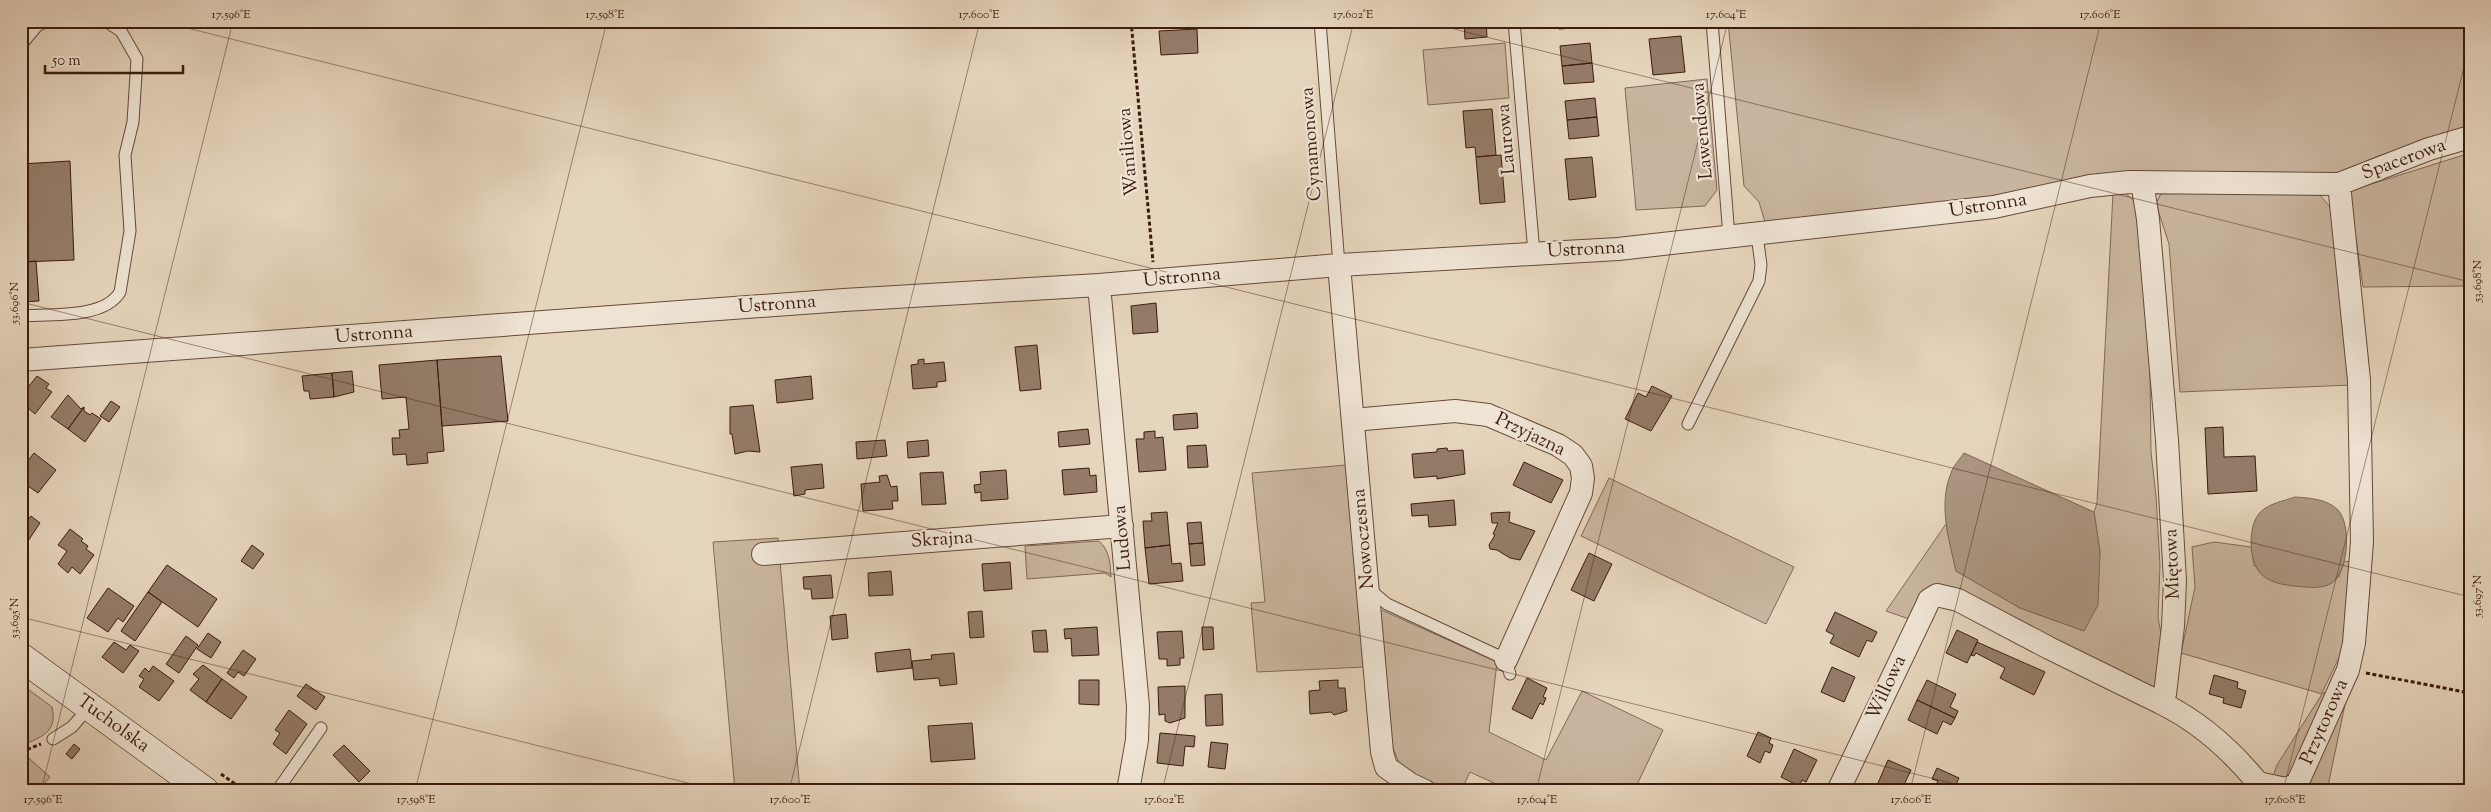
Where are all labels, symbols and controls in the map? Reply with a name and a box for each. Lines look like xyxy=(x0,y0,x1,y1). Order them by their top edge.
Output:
text: 17.596°E xyxy=(212,6,251,24)
text: 17.598°E xyxy=(586,6,625,24)
text: 17.600°E xyxy=(958,6,1000,24)
text: 17.602°E xyxy=(1333,6,1374,24)
text: 17.604°E xyxy=(1706,6,1747,24)
text: 17.606°E xyxy=(2080,6,2121,24)
scale bar xyxy=(45,42,182,74)
text: 50 m xyxy=(51,51,81,72)
street label: Lawendowa xyxy=(1685,81,1721,180)
street label: Cynamonowa xyxy=(1295,86,1329,202)
street label: Laurowa xyxy=(1490,102,1524,175)
street label: Waniliowa xyxy=(1112,106,1146,197)
street label: Spacerowa xyxy=(2358,132,2450,188)
street label: Ustronna xyxy=(1947,187,2029,225)
street label: Ustronna xyxy=(1546,234,1626,266)
text: 53.698°N xyxy=(2469,259,2487,303)
street label: Ustronna xyxy=(1142,261,1222,295)
text: 53.696°N xyxy=(6,281,24,325)
street label: Ustronna xyxy=(737,289,817,321)
street label: Ustronna xyxy=(334,319,414,351)
street label: Przyjazna xyxy=(1490,406,1570,464)
street label: Nowoczesna xyxy=(1346,487,1382,590)
street label: Ludowa xyxy=(1107,504,1139,572)
street label: Skrajna xyxy=(910,524,974,556)
street label: Miętowa xyxy=(2158,528,2188,600)
text: 53.697°N xyxy=(2469,574,2487,618)
text: 53.695°N xyxy=(6,597,24,639)
street label: Willowa xyxy=(1860,651,1914,725)
street label: Przytorowa xyxy=(2294,675,2356,769)
street label: Tucholska xyxy=(71,688,155,760)
text: 17.596°E xyxy=(24,791,63,809)
text: 17.598°E xyxy=(397,791,436,809)
text: 17.600°E xyxy=(769,791,811,809)
text: 17.602°E xyxy=(1144,791,1185,809)
text: 17.604°E xyxy=(1517,791,1558,809)
text: 17.606°E xyxy=(1891,791,1932,809)
text: 17.608°E xyxy=(2265,791,2306,809)

